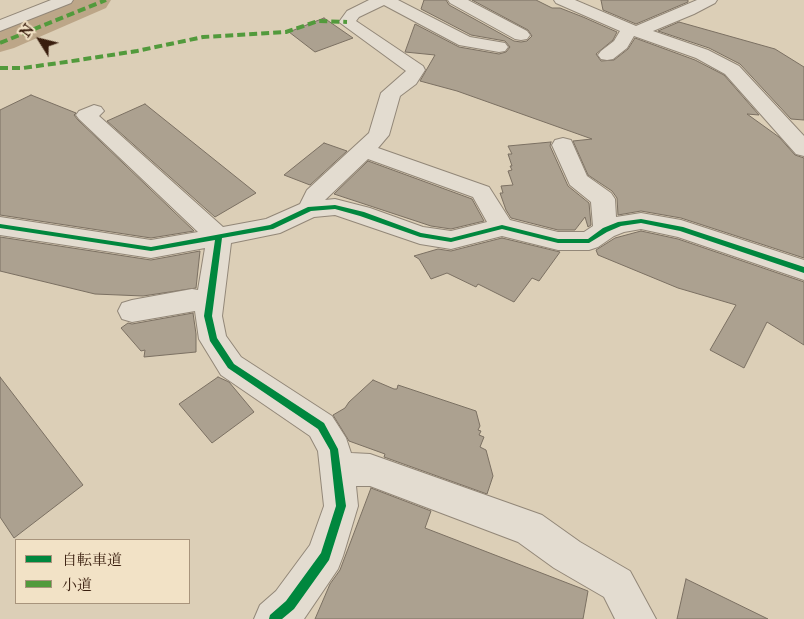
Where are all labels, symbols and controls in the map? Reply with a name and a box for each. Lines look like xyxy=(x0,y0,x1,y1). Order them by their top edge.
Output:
north arrow xyxy=(15,15,65,65)
text: N xyxy=(17,21,38,41)
legend xyxy=(15,539,190,604)
text: 自転車道 xyxy=(62,551,122,569)
text: 小道 xyxy=(62,576,92,594)

